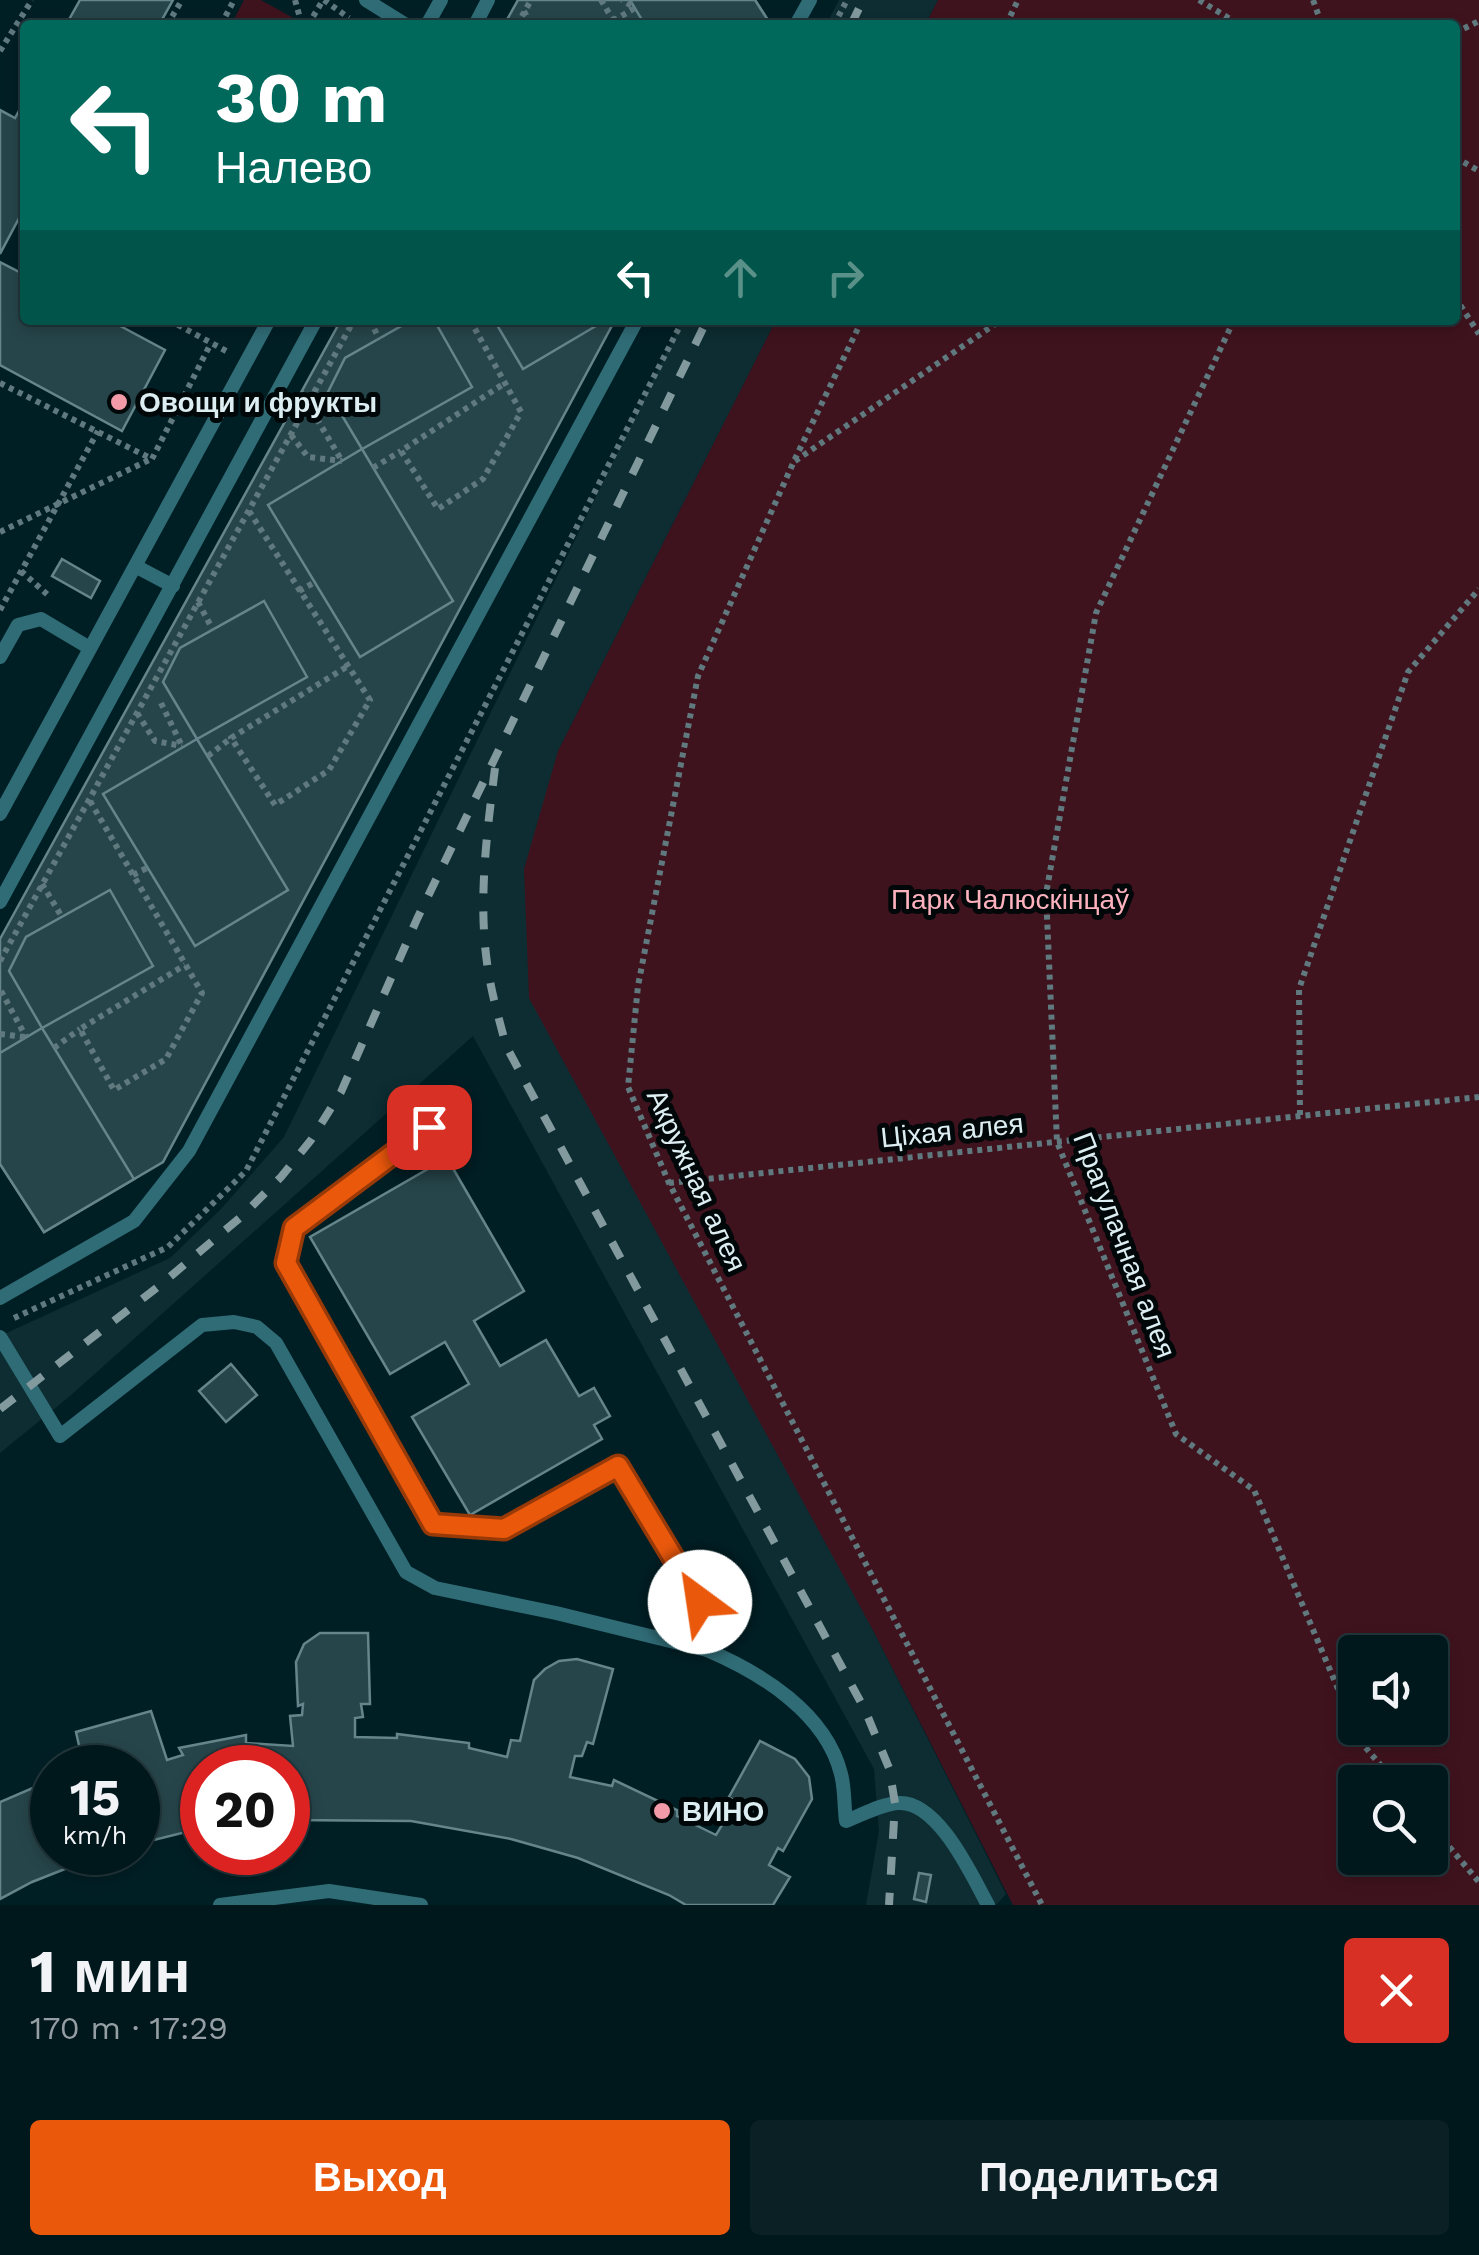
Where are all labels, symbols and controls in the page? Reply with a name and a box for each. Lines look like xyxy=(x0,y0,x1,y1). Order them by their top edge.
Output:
text: 30 m xyxy=(215,57,387,139)
icon: left xyxy=(50,60,180,190)
text: Налево xyxy=(215,141,372,194)
icon: left xyxy=(608,250,663,305)
icon: ahead xyxy=(713,250,768,305)
icon: right xyxy=(818,250,873,305)
place label: Овощи и фрукты xyxy=(139,386,377,419)
marker: Овощи и фрукты xyxy=(108,391,130,413)
park label: Парк Чалюскінцаў xyxy=(891,883,1129,916)
street label: Акружная алея xyxy=(640,1084,753,1277)
pin xyxy=(387,1085,472,1170)
icon: arrive xyxy=(402,1100,457,1155)
street label: Ціхая алея xyxy=(879,1107,1025,1154)
street label: Прагулачная алея xyxy=(1066,1128,1183,1363)
position arrow xyxy=(648,1550,752,1654)
map controls xyxy=(1338,1635,1448,1875)
button: sound xyxy=(1338,1635,1448,1745)
speed limit sign: 20 xyxy=(180,1745,310,1875)
button: search xyxy=(1338,1765,1448,1875)
text: 15 xyxy=(70,1768,120,1827)
place label: ВИНО xyxy=(682,1795,764,1828)
marker: ВИНО xyxy=(651,1800,673,1822)
text: km/h xyxy=(63,1821,127,1850)
text: 1 мин xyxy=(30,1936,191,2007)
button: close xyxy=(1344,1938,1449,2043)
text: 170 m · 17:29 xyxy=(30,2009,228,2047)
button: Выход xyxy=(30,2120,730,2235)
button: Поделиться xyxy=(750,2120,1449,2235)

